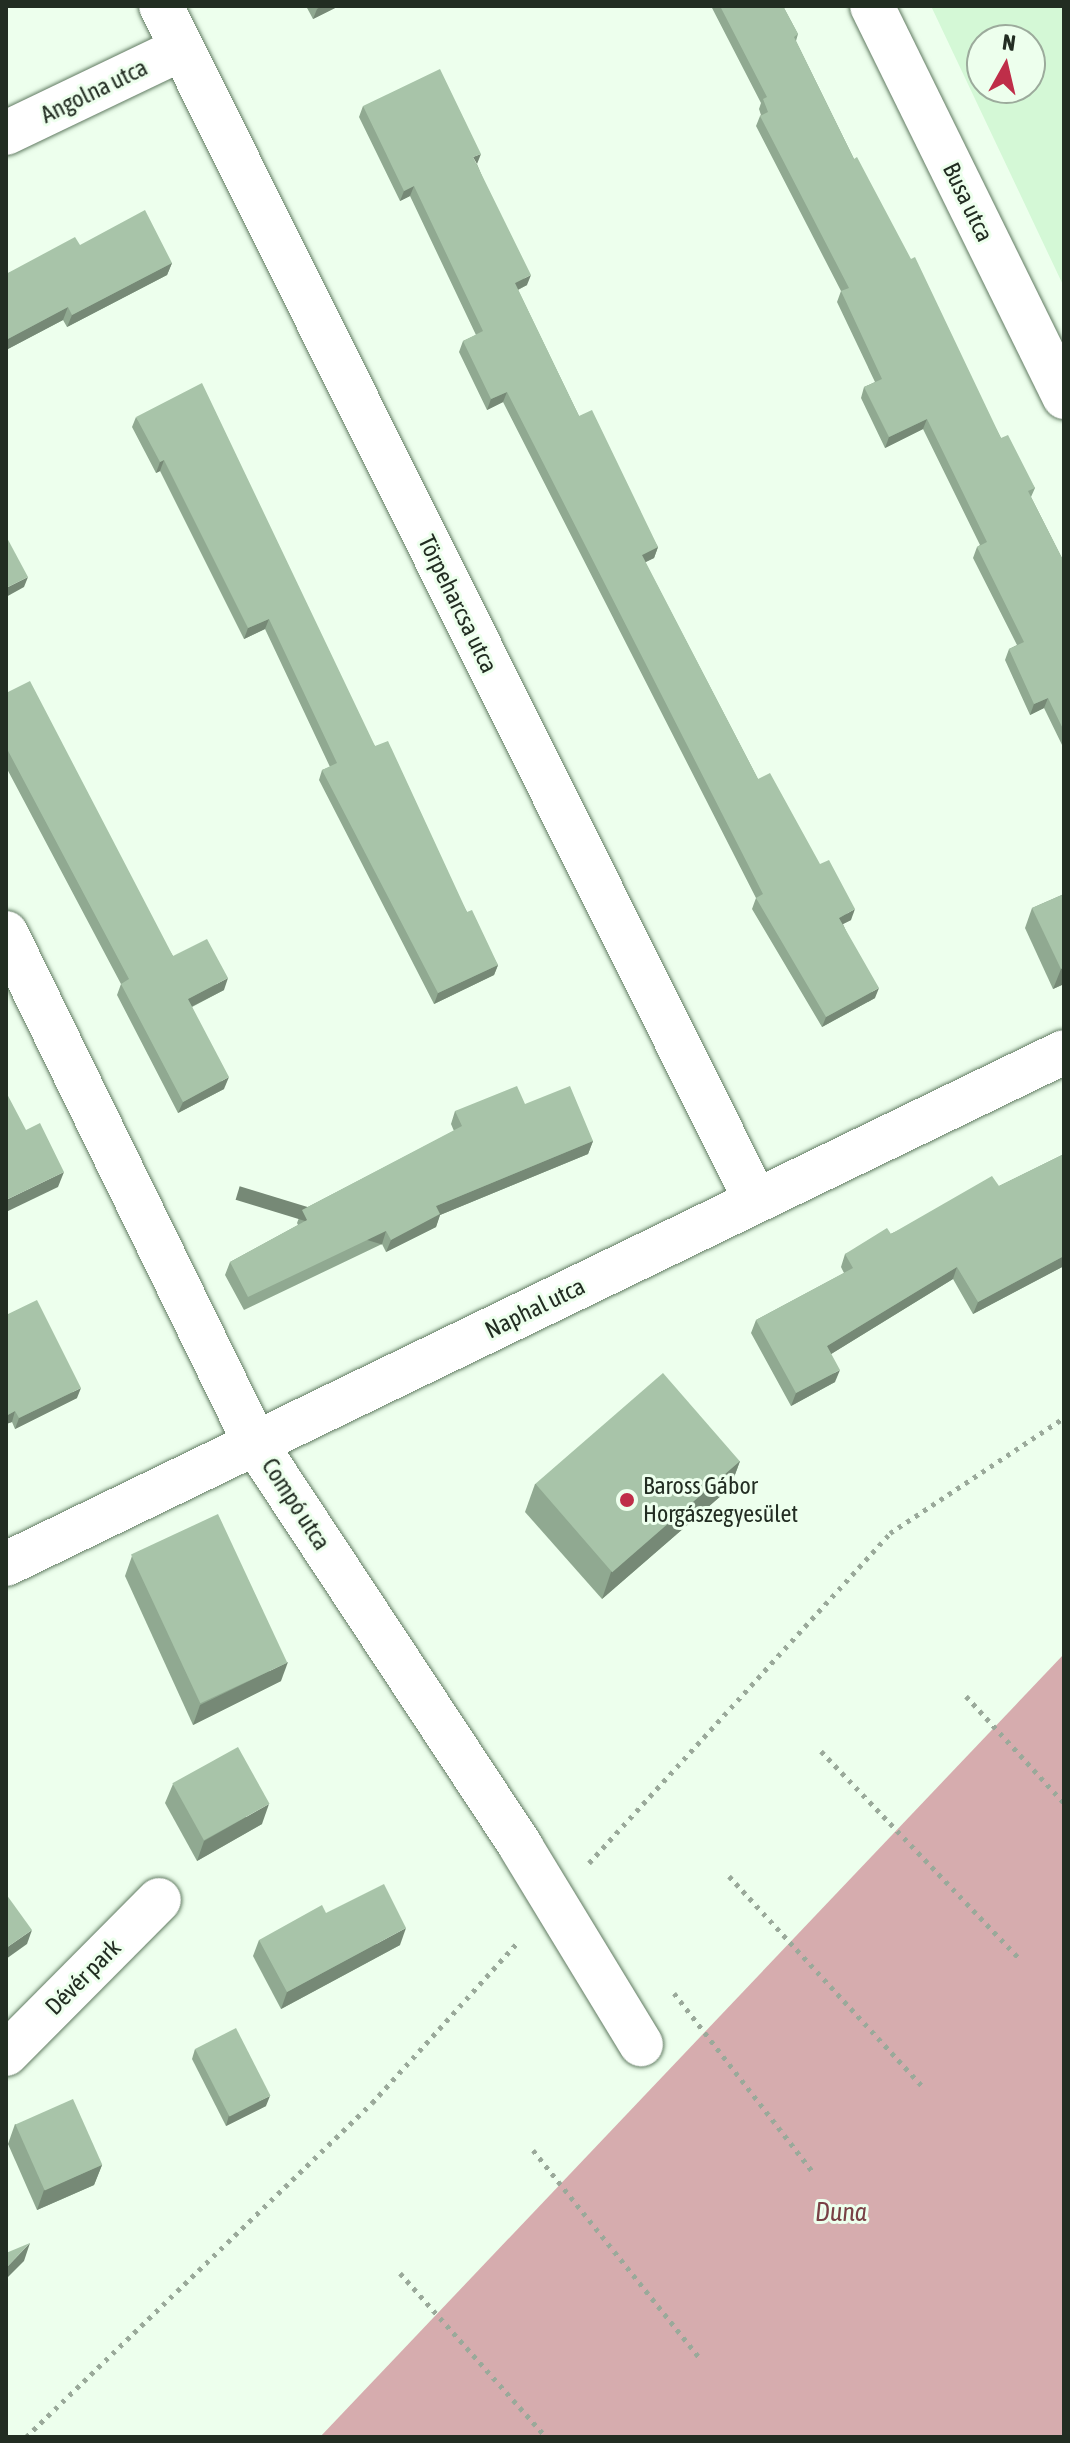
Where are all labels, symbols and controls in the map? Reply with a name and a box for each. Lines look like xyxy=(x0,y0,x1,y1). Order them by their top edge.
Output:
north arrow xyxy=(966,24,1046,104)
text: N xyxy=(1001,28,1017,56)
street label: Angolna utca xyxy=(36,53,152,129)
street label: Busa utca xyxy=(937,158,999,246)
street label: Törpeharcsa utca xyxy=(412,530,504,678)
street label: Naphal utca xyxy=(480,1272,590,1344)
street label: Compó utca xyxy=(256,1453,336,1555)
place label: Baross Gábor Horgászegyesület xyxy=(643,1472,798,1528)
marker: Baross Gábor Horgászegyesület xyxy=(618,1491,636,1509)
street label: Dévér park xyxy=(39,1933,127,2021)
water label: Duna xyxy=(815,2197,867,2229)

